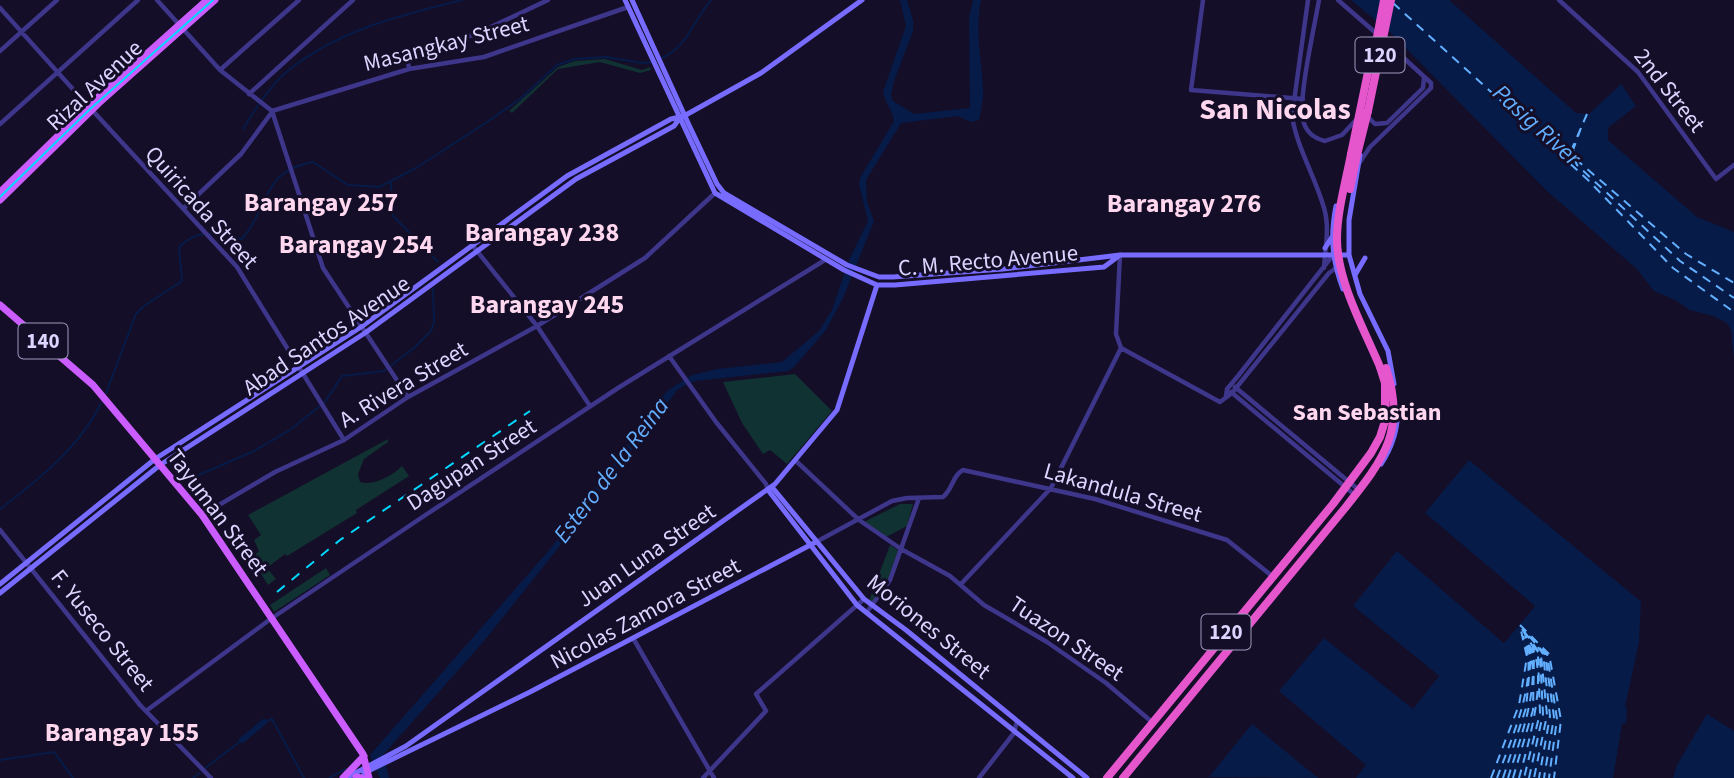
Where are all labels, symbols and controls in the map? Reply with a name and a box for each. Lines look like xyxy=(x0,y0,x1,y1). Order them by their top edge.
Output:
street label: Masangkay Street xyxy=(360,7,533,80)
street label: Rizal Avenue xyxy=(39,32,150,139)
road number: 120 xyxy=(1356,38,1404,72)
street label: 2nd Street xyxy=(1626,41,1713,140)
water label: Pasig River xyxy=(1485,76,1590,176)
district label: San Nicolas xyxy=(1199,88,1351,131)
street label: Quiricada Street xyxy=(137,139,266,276)
district label: Barangay 257 xyxy=(244,184,398,221)
district label: Barangay 276 xyxy=(1107,185,1261,222)
district label: Barangay 238 xyxy=(465,214,619,251)
district label: Barangay 254 xyxy=(279,226,434,263)
street label: C. M. Recto Avenue xyxy=(897,236,1079,285)
street label: Abad Santos Avenue xyxy=(236,267,416,404)
district label: Barangay 245 xyxy=(470,286,624,323)
road number: 140 xyxy=(19,324,68,358)
street label: A. Rivera Street xyxy=(333,333,474,436)
water label: Estero de la Reina xyxy=(545,390,678,550)
district label: San Sebastian xyxy=(1293,395,1441,430)
street label: Dagupan Street xyxy=(400,410,543,519)
street label: Tayuman Street xyxy=(159,442,276,583)
street label: Lakandula Street xyxy=(1040,454,1206,531)
street label: Juan Luna Street xyxy=(570,495,722,615)
street label: Nicolas Zamora Street xyxy=(544,549,746,678)
street label: F. Yuseco Street xyxy=(43,562,162,699)
street label: Moriones Street xyxy=(860,566,998,687)
street label: Tuazon Street xyxy=(1003,588,1131,689)
road number: 120 xyxy=(1202,614,1250,650)
district label: Barangay 155 xyxy=(45,714,199,751)

